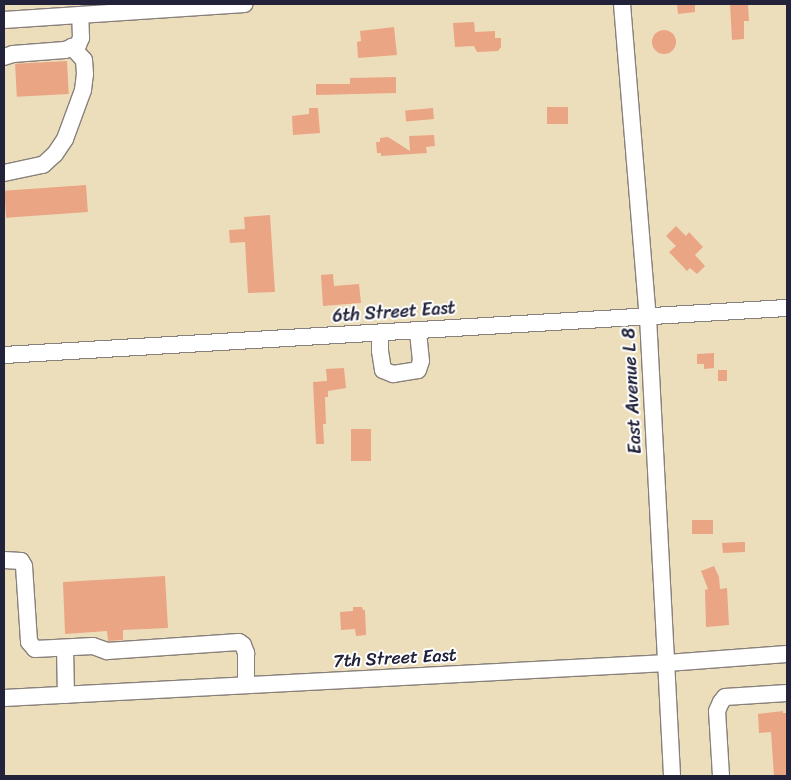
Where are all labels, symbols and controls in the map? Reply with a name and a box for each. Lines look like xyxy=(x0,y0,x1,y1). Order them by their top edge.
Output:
street label: 6th Street East xyxy=(331,297,457,327)
street label: East Avenue L 8 xyxy=(618,328,646,454)
street label: 7th Street East xyxy=(332,644,458,672)

